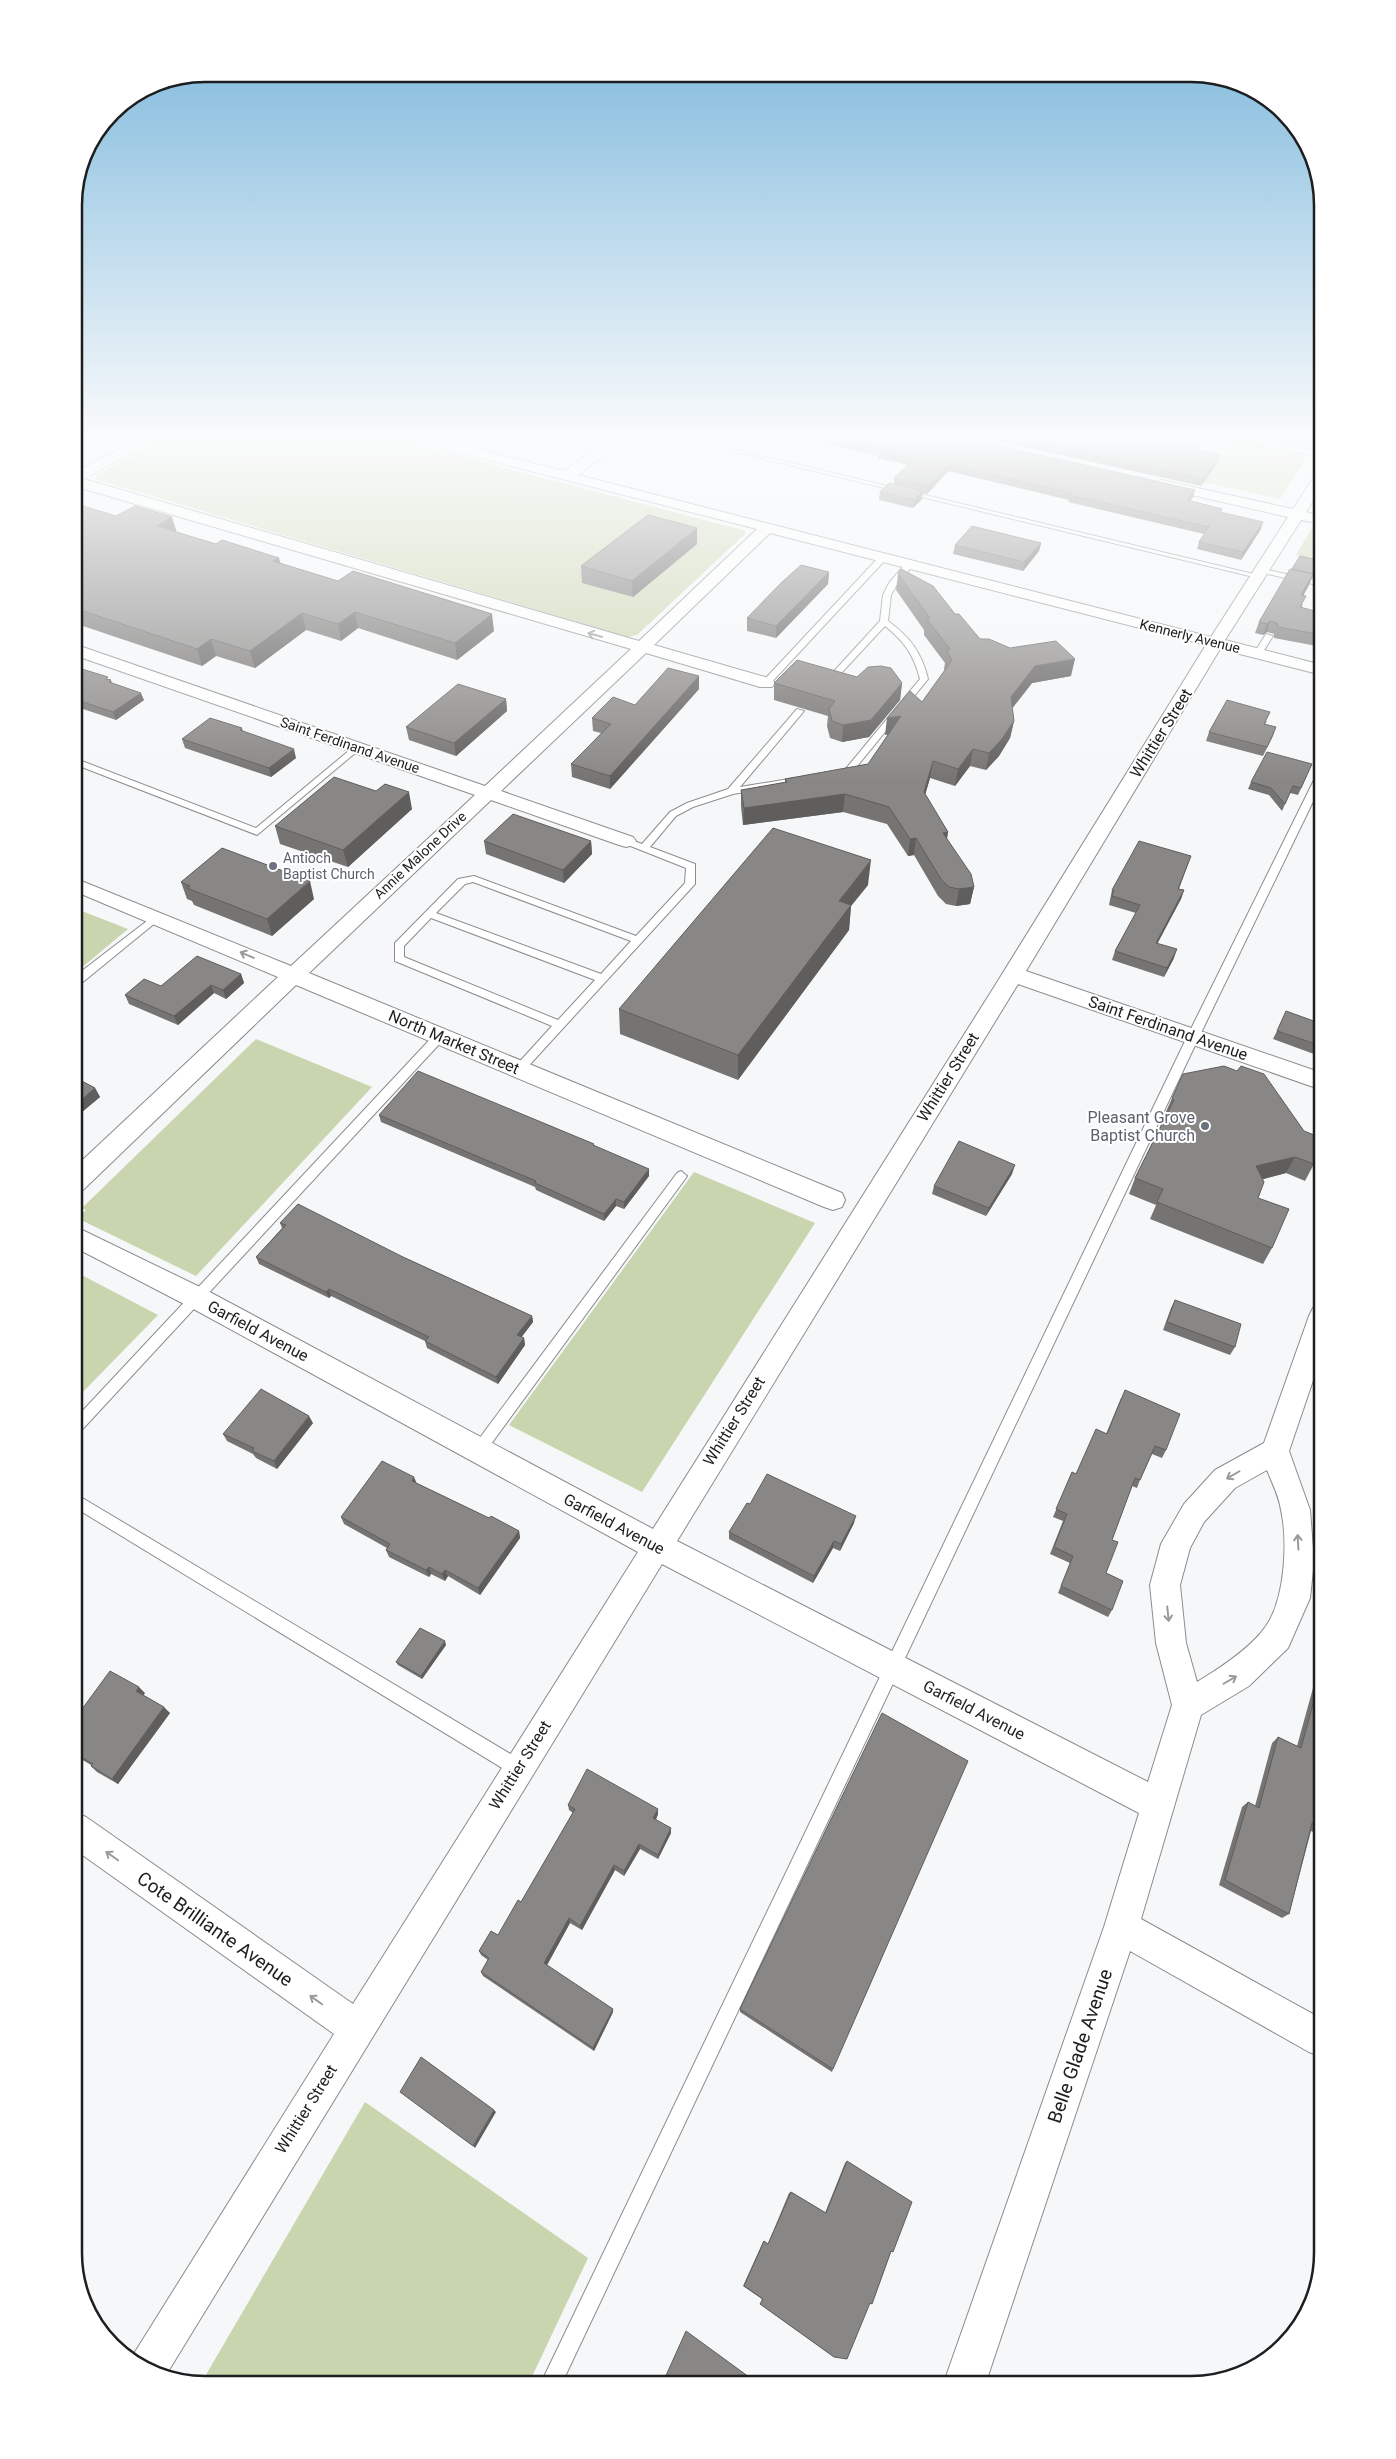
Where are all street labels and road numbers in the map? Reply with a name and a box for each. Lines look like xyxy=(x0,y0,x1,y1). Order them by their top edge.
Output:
street label: Kennerly Avenue xyxy=(1138,616,1242,656)
street label: Whittier Street xyxy=(1126,685,1196,781)
street label: Saint Ferdinand Avenue xyxy=(278,714,422,776)
street label: Annie Malone Drive xyxy=(371,808,469,902)
street label: Saint Ferdinand Avenue xyxy=(1086,992,1250,1064)
street label: North Market Street xyxy=(386,1006,522,1078)
street label: Whittier Street xyxy=(913,1029,983,1125)
street label: Garfield Avenue xyxy=(204,1296,312,1366)
street label: Whittier Street xyxy=(699,1373,769,1469)
street label: Garfield Avenue xyxy=(560,1489,668,1559)
street label: Garfield Avenue xyxy=(920,1676,1028,1744)
street label: Whittier Street xyxy=(485,1717,555,1813)
street label: Cote Brilliante Avenue xyxy=(133,1867,297,1991)
street label: Belle Glade Avenue xyxy=(1043,1966,1117,2126)
street label: Whittier Street xyxy=(271,2061,341,2157)

